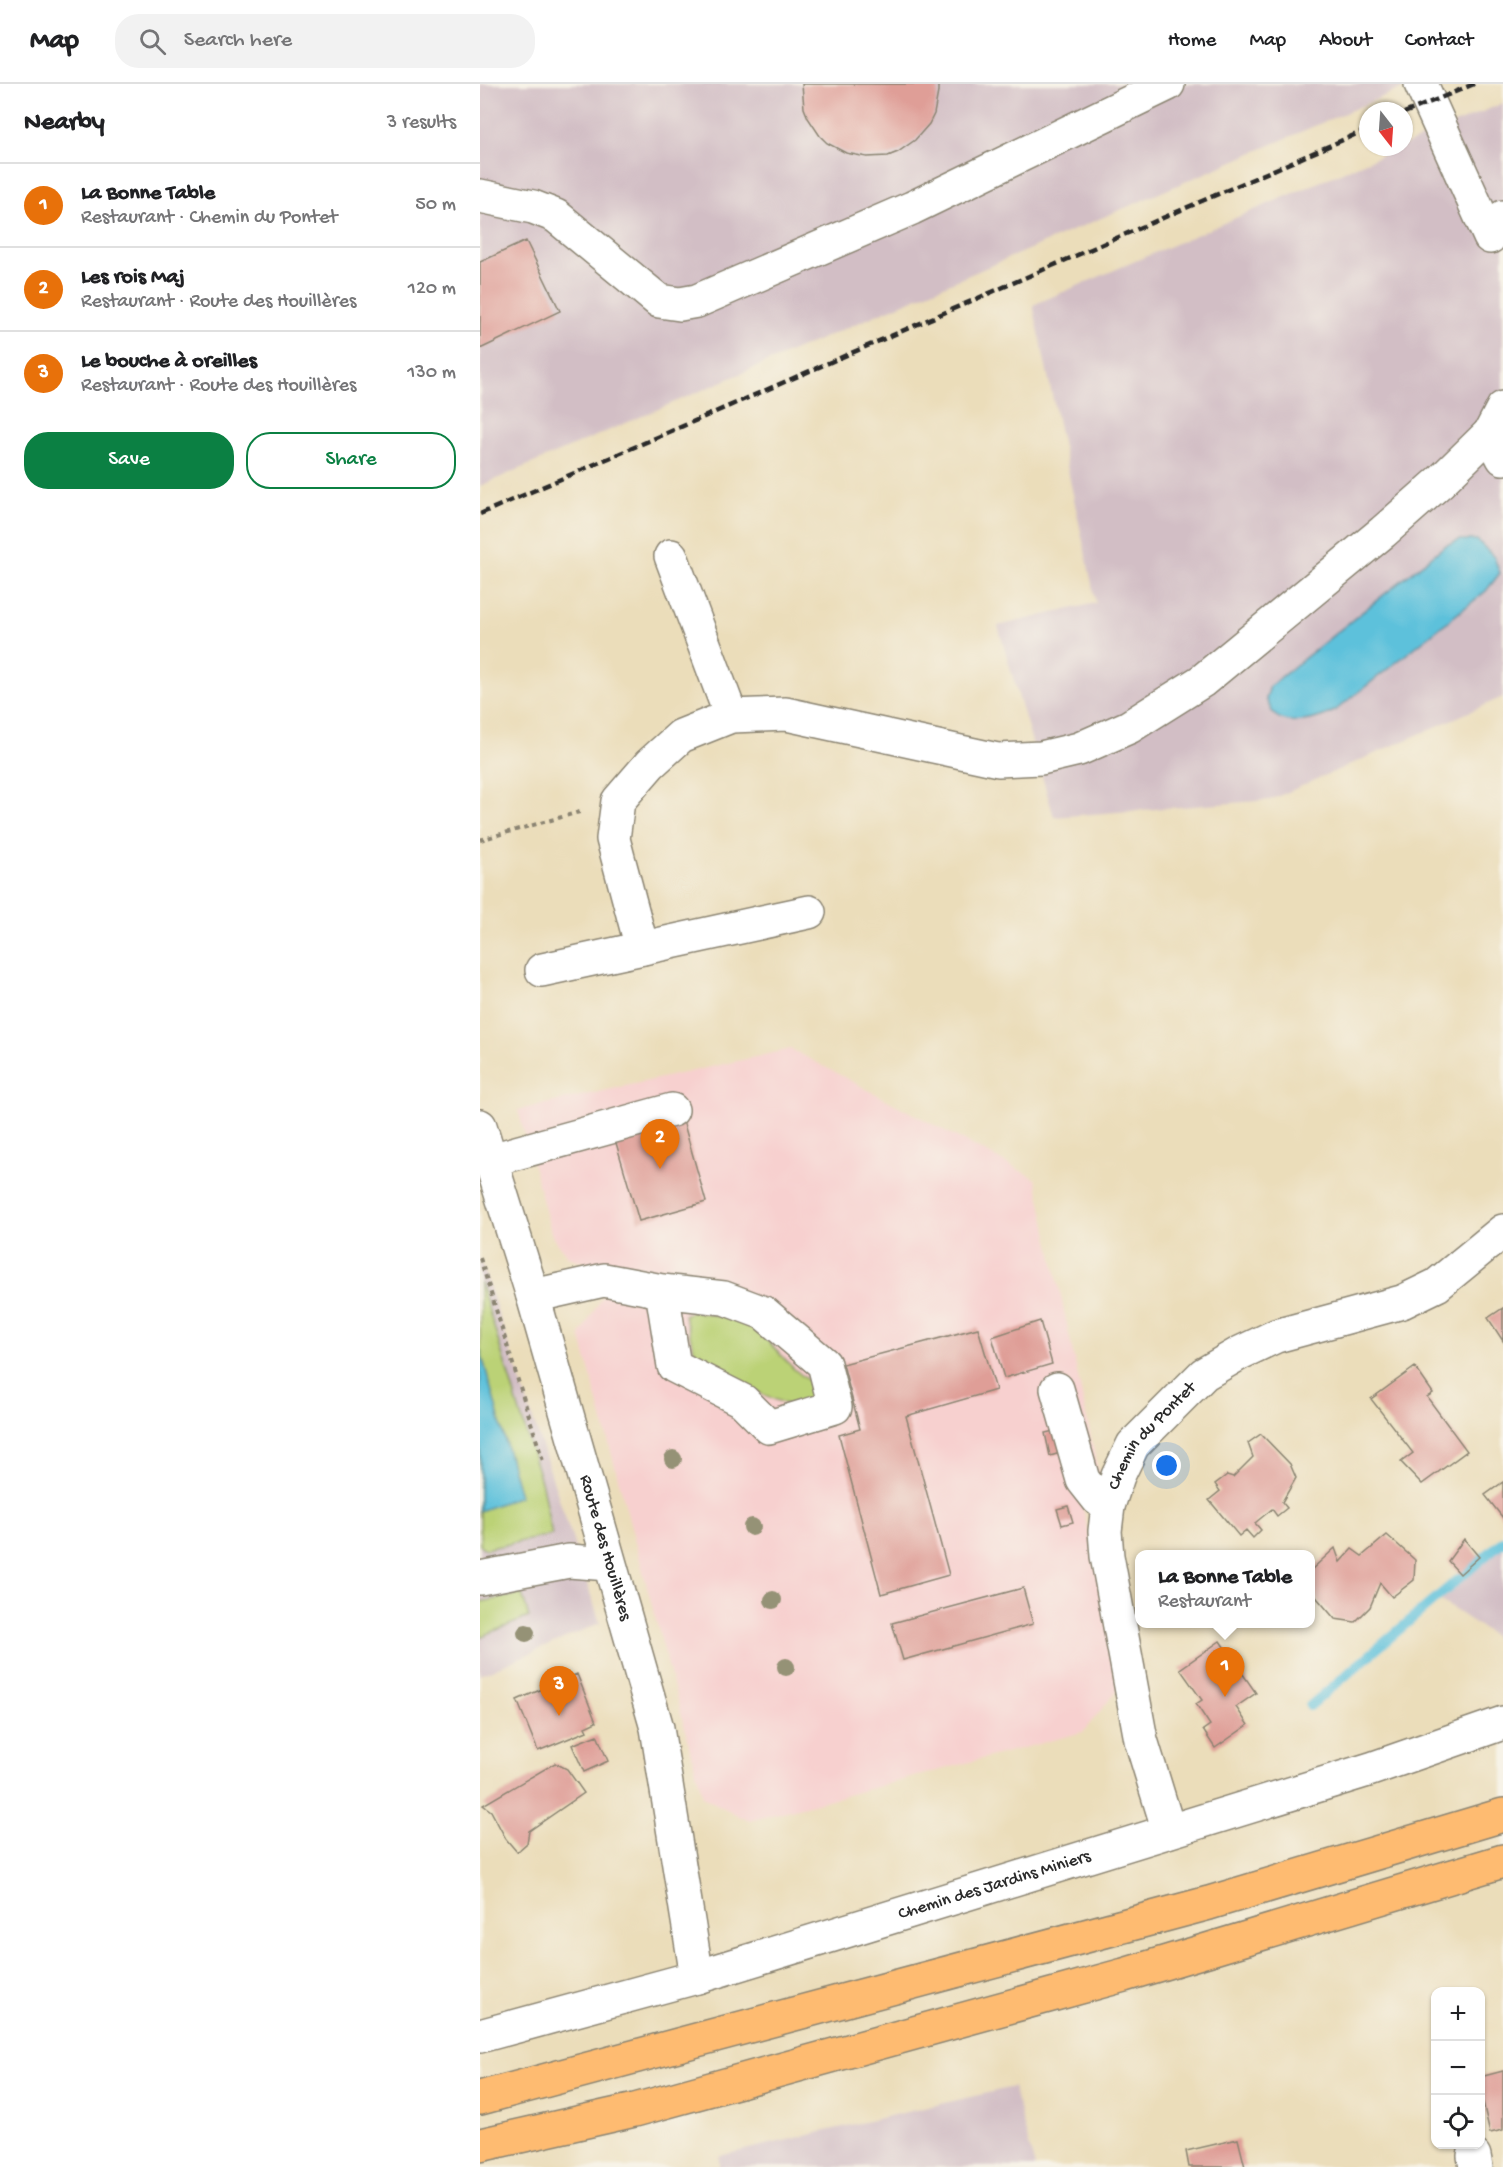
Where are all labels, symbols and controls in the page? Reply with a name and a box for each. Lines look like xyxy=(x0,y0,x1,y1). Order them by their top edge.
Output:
search box xyxy=(115,14,535,68)
text: Map xyxy=(30,25,79,58)
icon: search xyxy=(136,25,169,58)
text: Search here xyxy=(184,28,292,54)
text: Home xyxy=(1168,29,1216,54)
text: Map xyxy=(1249,29,1286,54)
text: About xyxy=(1319,29,1372,54)
text: Contact xyxy=(1405,29,1473,54)
north arrow xyxy=(1359,102,1413,156)
text: Nearby xyxy=(24,108,105,139)
text: 3 results xyxy=(387,112,456,135)
text: La Bonne Table xyxy=(81,181,215,207)
text: 1 xyxy=(39,194,48,217)
text: 50 m xyxy=(415,194,456,217)
text: Restaurant · Chemin du Pontet xyxy=(81,207,338,230)
text: Les rois Maj xyxy=(81,265,185,291)
text: 2 xyxy=(39,278,48,301)
text: 120 m xyxy=(408,278,456,301)
text: Restaurant · Route des Houillères xyxy=(81,291,356,314)
text: Le bouche à oreilles xyxy=(81,349,257,375)
text: 3 xyxy=(38,362,49,385)
text: 130 m xyxy=(407,362,456,385)
text: Restaurant · Route des Houillères xyxy=(81,375,356,398)
button: Save xyxy=(24,432,234,489)
button: Share xyxy=(246,432,456,489)
pin: 2 xyxy=(640,1120,680,1169)
street label: Chemin du Pontet xyxy=(1104,1376,1202,1493)
your location xyxy=(1152,1451,1181,1480)
street label: Route des Houillères xyxy=(574,1473,636,1624)
popup xyxy=(1135,1550,1315,1628)
text: La Bonne Table xyxy=(1158,1565,1292,1591)
text: Restaurant xyxy=(1158,1591,1251,1614)
pin: 1 xyxy=(1206,1648,1244,1697)
pin: 3 xyxy=(540,1666,578,1716)
street label: Chemin des Jardins Miniers xyxy=(896,1845,1094,1925)
map controls xyxy=(1431,1987,1485,2149)
button: + xyxy=(1431,1987,1485,2041)
button: − xyxy=(1431,2041,1485,2095)
button: locate xyxy=(1431,2095,1485,2149)

